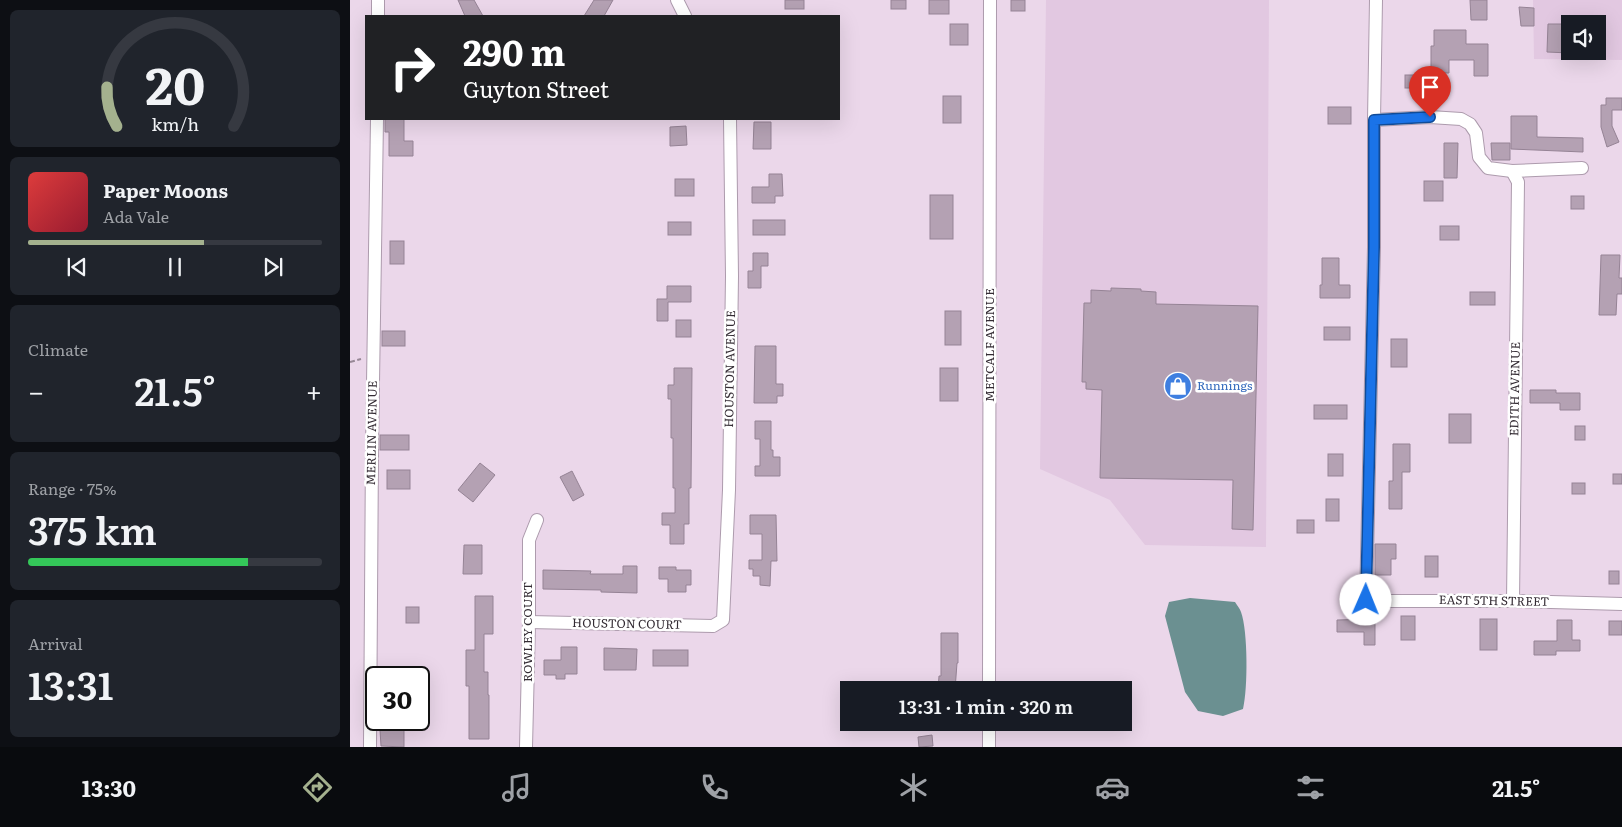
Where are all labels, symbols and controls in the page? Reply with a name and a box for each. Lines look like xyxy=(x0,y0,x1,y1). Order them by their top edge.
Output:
map controls xyxy=(1561,15,1606,60)
button: sound xyxy=(1561,15,1606,60)
text: 290 m xyxy=(463,25,565,77)
icon: right xyxy=(380,35,445,100)
text: 20 xyxy=(145,44,205,121)
pin xyxy=(1409,66,1451,117)
text: Guyton Street xyxy=(463,72,609,105)
icon: arrive xyxy=(1416,73,1444,101)
text: km/h xyxy=(151,110,199,137)
text: Paper Moons xyxy=(103,176,228,204)
text: Ada Vale xyxy=(103,204,169,228)
icon: previous xyxy=(63,253,91,281)
icon: pause xyxy=(161,253,189,281)
icon: next xyxy=(259,253,287,281)
street label: METCALF AVENUE xyxy=(980,288,998,402)
street label: HOUSTON AVENUE xyxy=(719,310,739,428)
text: Climate xyxy=(28,337,88,361)
street label: EDITH AVENUE xyxy=(1504,341,1524,436)
text: 21.5° xyxy=(134,361,216,418)
text: − xyxy=(28,369,44,411)
text: + xyxy=(306,369,322,411)
shop icon: Runnings xyxy=(1163,371,1193,401)
place label: Runnings xyxy=(1197,376,1253,394)
street label: MERLIN AVENUE xyxy=(361,380,381,486)
text: Range · 75% xyxy=(28,476,117,500)
text: 375 km xyxy=(28,500,157,557)
position arrow xyxy=(1339,573,1391,625)
street label: ROWLEY COURT xyxy=(518,582,536,682)
street label: EAST 5TH STREET xyxy=(1439,590,1549,610)
street label: HOUSTON COURT xyxy=(572,613,682,633)
text: Arrival xyxy=(28,631,83,655)
text: 13:31 xyxy=(28,655,113,712)
speed limit sign: 30 xyxy=(365,666,430,731)
text: 13:31 · 1 min · 320 m xyxy=(899,692,1073,720)
icon: directions xyxy=(300,770,335,805)
icon: music xyxy=(499,770,534,805)
icon: phone xyxy=(697,770,732,805)
icon: climate xyxy=(896,770,931,805)
icon: car xyxy=(1095,770,1130,805)
icon: filters xyxy=(1293,770,1328,805)
text: 13:30 xyxy=(82,771,136,804)
text: 21.5° xyxy=(1492,771,1540,804)

